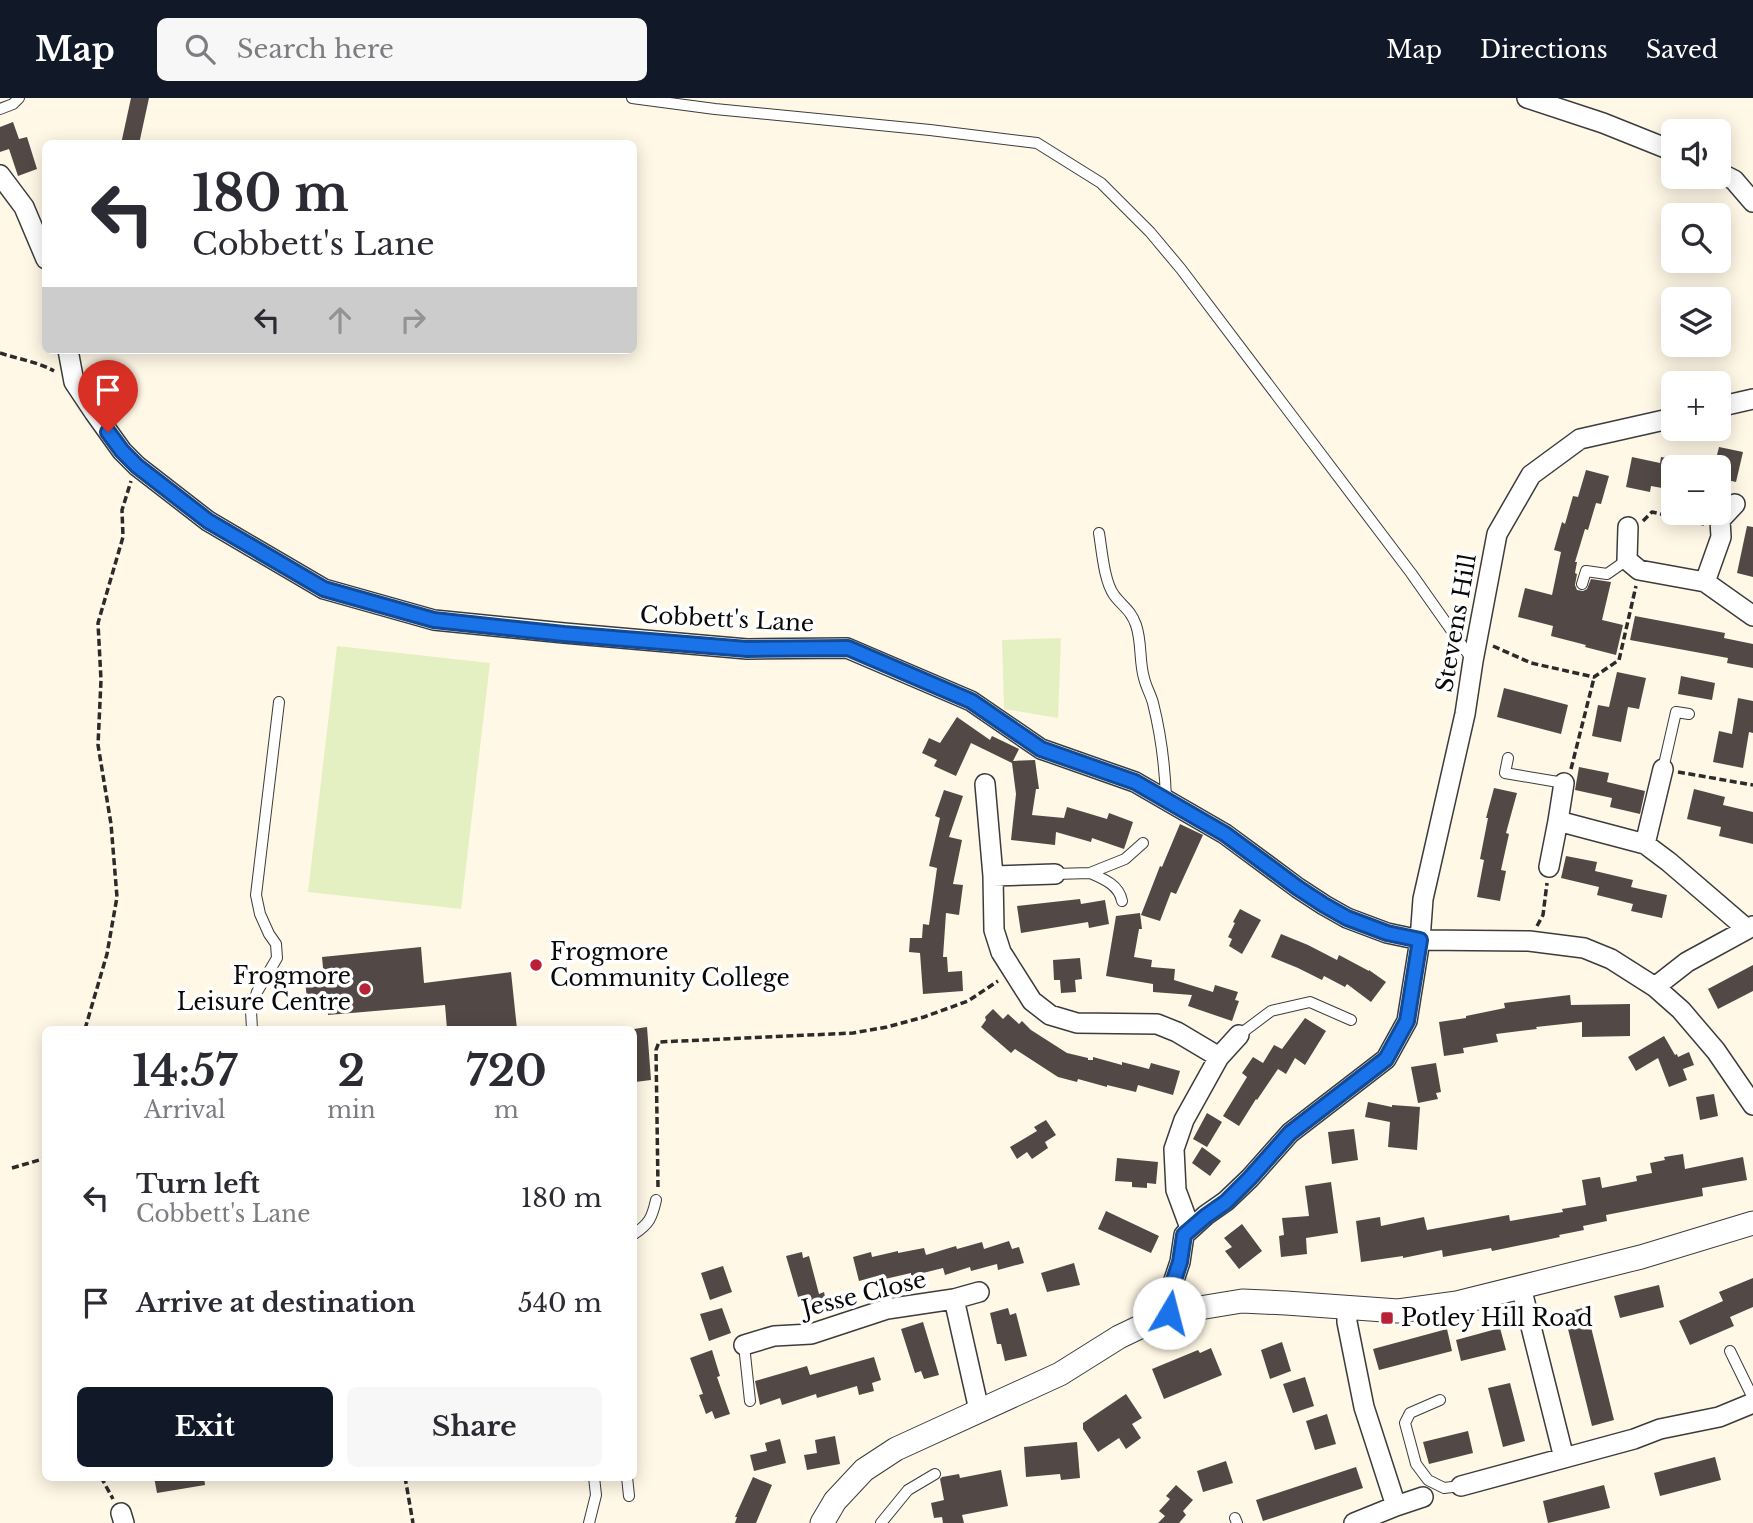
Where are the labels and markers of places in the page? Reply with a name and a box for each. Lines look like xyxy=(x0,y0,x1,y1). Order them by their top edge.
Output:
pin xyxy=(78,360,138,432)
place label: Frogmore Community College xyxy=(550,938,790,992)
marker: Frogmore Community College xyxy=(528,957,544,973)
place label: Frogmore Leisure Centre xyxy=(177,962,351,1016)
marker: Frogmore Leisure Centre xyxy=(357,981,373,997)
place label: Potley Hill Road xyxy=(1401,1304,1593,1332)
marker: Potley Hill Road xyxy=(1379,1310,1395,1326)

